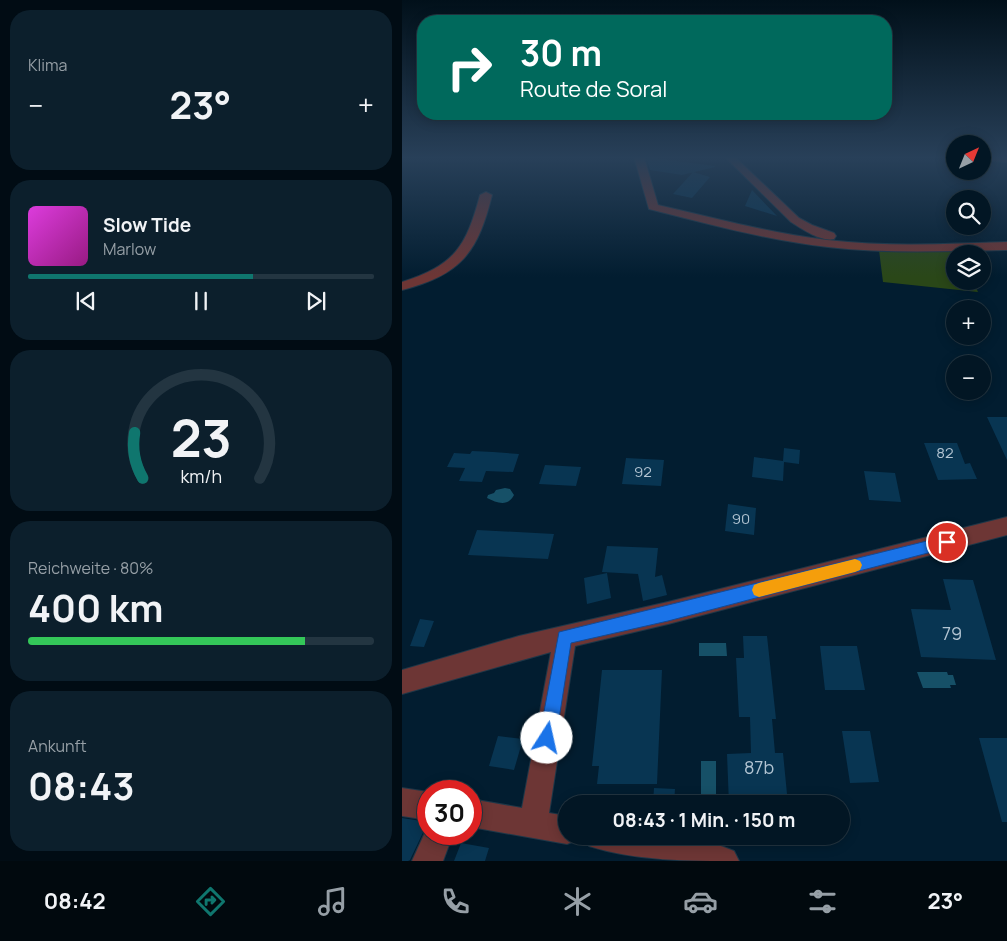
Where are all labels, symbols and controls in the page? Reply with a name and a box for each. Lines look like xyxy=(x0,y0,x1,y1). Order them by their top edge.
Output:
text: 30 m xyxy=(520,29,602,77)
icon: right xyxy=(437,35,502,100)
text: Klima xyxy=(28,54,67,76)
text: Route de Soral xyxy=(520,74,667,104)
text: 23° xyxy=(170,78,231,130)
text: − xyxy=(28,86,43,124)
text: + xyxy=(358,86,374,124)
north arrow xyxy=(946,135,991,180)
map controls xyxy=(946,135,991,400)
button: search xyxy=(946,190,991,235)
text: Slow Tide xyxy=(103,212,191,238)
text: Marlow xyxy=(103,238,156,260)
button: layers xyxy=(946,245,991,290)
icon: previous xyxy=(72,287,100,315)
icon: pause xyxy=(187,287,215,315)
icon: next xyxy=(302,287,330,315)
button: + xyxy=(946,300,991,345)
button: − xyxy=(946,355,991,400)
text: 23 xyxy=(170,402,232,473)
house number: 82 xyxy=(936,442,954,463)
house number: 92 xyxy=(634,461,652,482)
text: km/h xyxy=(180,464,222,488)
house number: 90 xyxy=(732,508,750,529)
pin xyxy=(926,521,968,563)
icon: arrive xyxy=(933,528,961,556)
text: Reichweite · 80% xyxy=(28,557,154,579)
text: 400 km xyxy=(28,581,163,633)
house number: 79 xyxy=(942,621,962,645)
position arrow xyxy=(520,711,572,763)
text: Ankunft xyxy=(28,735,87,757)
house number: 87b xyxy=(744,755,774,779)
text: 08:43 xyxy=(28,759,135,811)
speed limit sign: 30 xyxy=(417,780,482,845)
text: 08:43 · 1 Min. · 150 m xyxy=(613,807,795,833)
icon: directions xyxy=(193,884,228,919)
icon: music xyxy=(315,884,350,919)
icon: phone xyxy=(438,884,473,919)
icon: climate xyxy=(560,884,595,919)
icon: car xyxy=(683,884,718,919)
icon: filters xyxy=(805,884,840,919)
text: 08:42 xyxy=(44,886,106,916)
text: 23° xyxy=(927,886,963,916)

